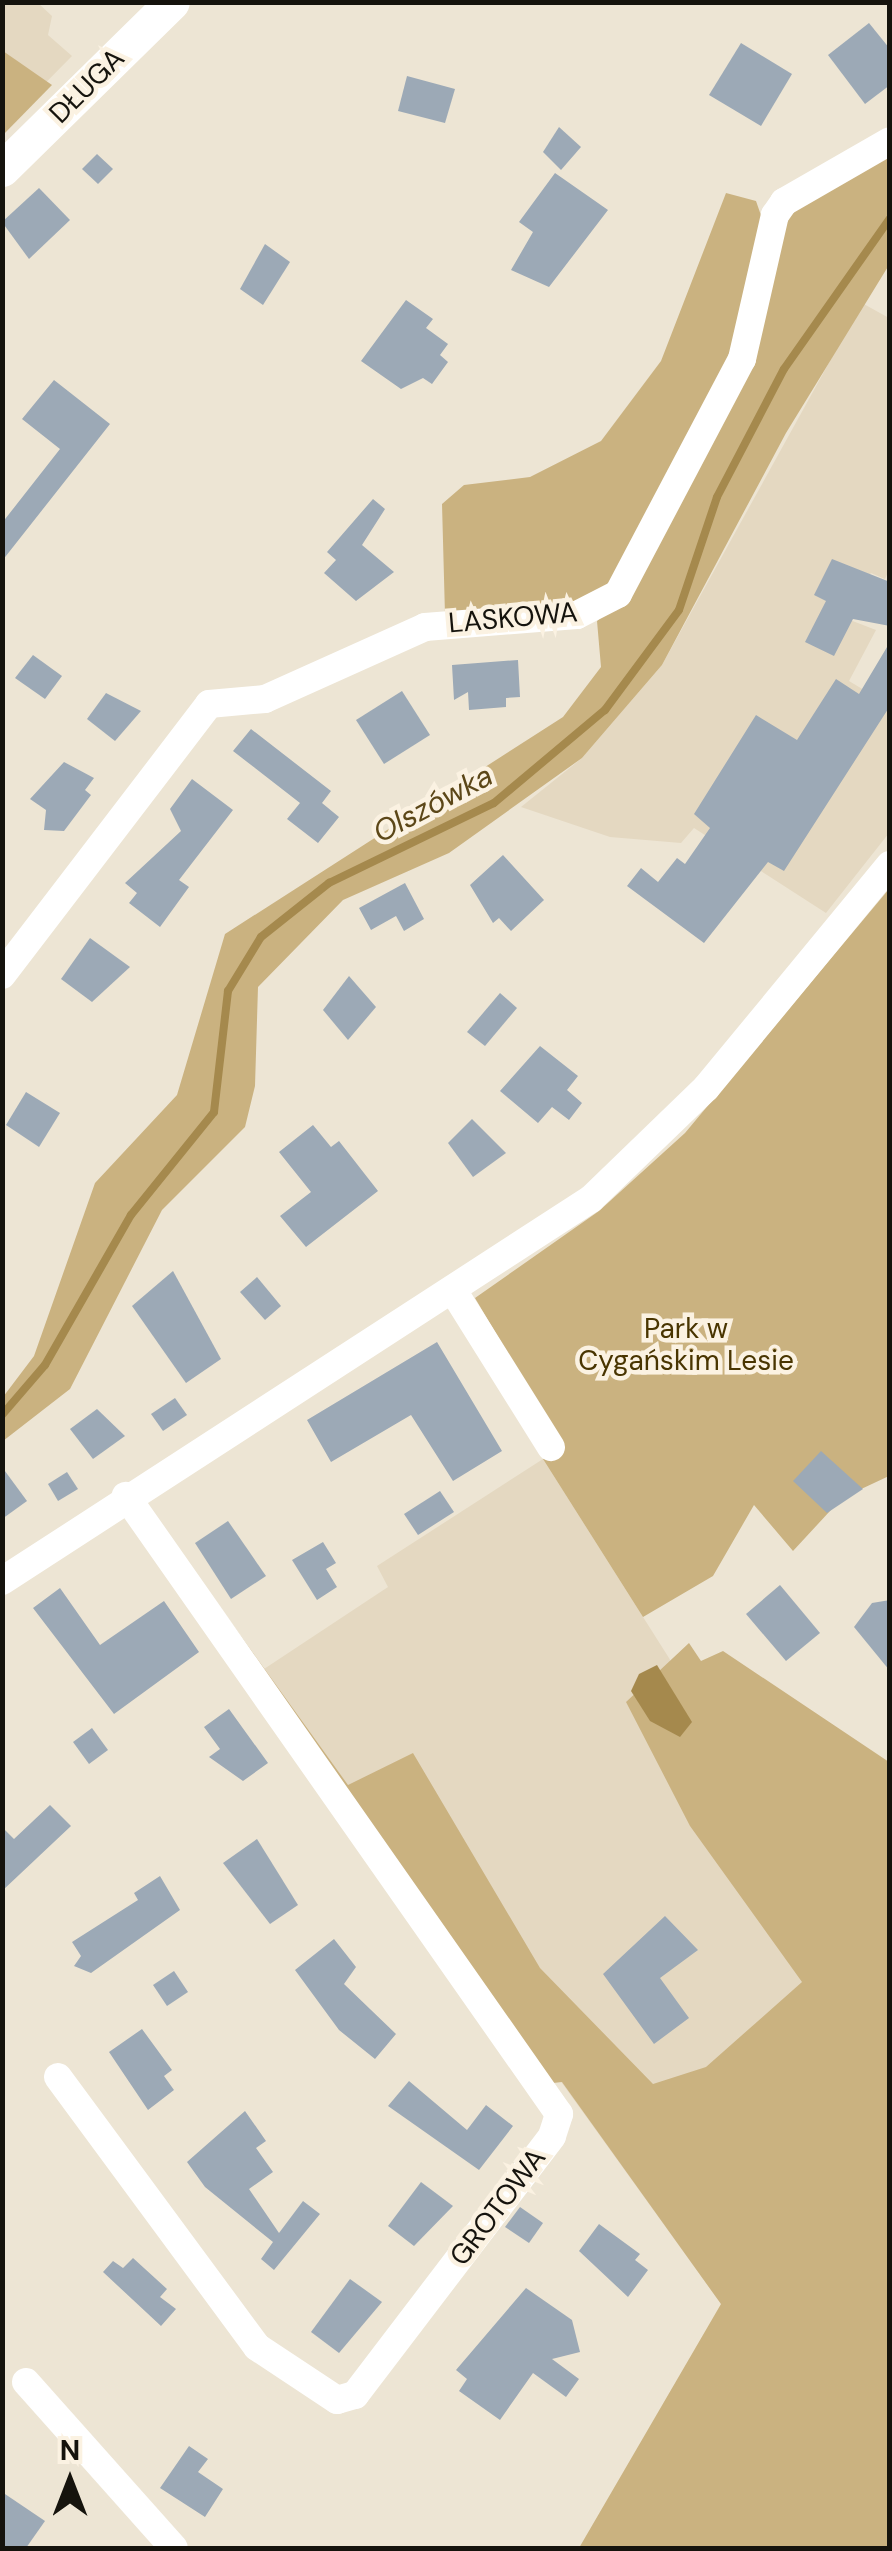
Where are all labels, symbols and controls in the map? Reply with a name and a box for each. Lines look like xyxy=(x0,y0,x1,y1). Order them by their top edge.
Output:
street label: DŁUGA xyxy=(43,42,131,130)
street label: LASKOWA xyxy=(447,596,579,640)
water label: Olszówka xyxy=(367,757,499,851)
park label: Park w Cygańskim Lesie xyxy=(578,1312,794,1378)
street label: GROTOWA xyxy=(443,2142,553,2272)
north arrow xyxy=(20,2431,120,2531)
text: N xyxy=(60,2432,80,2469)

